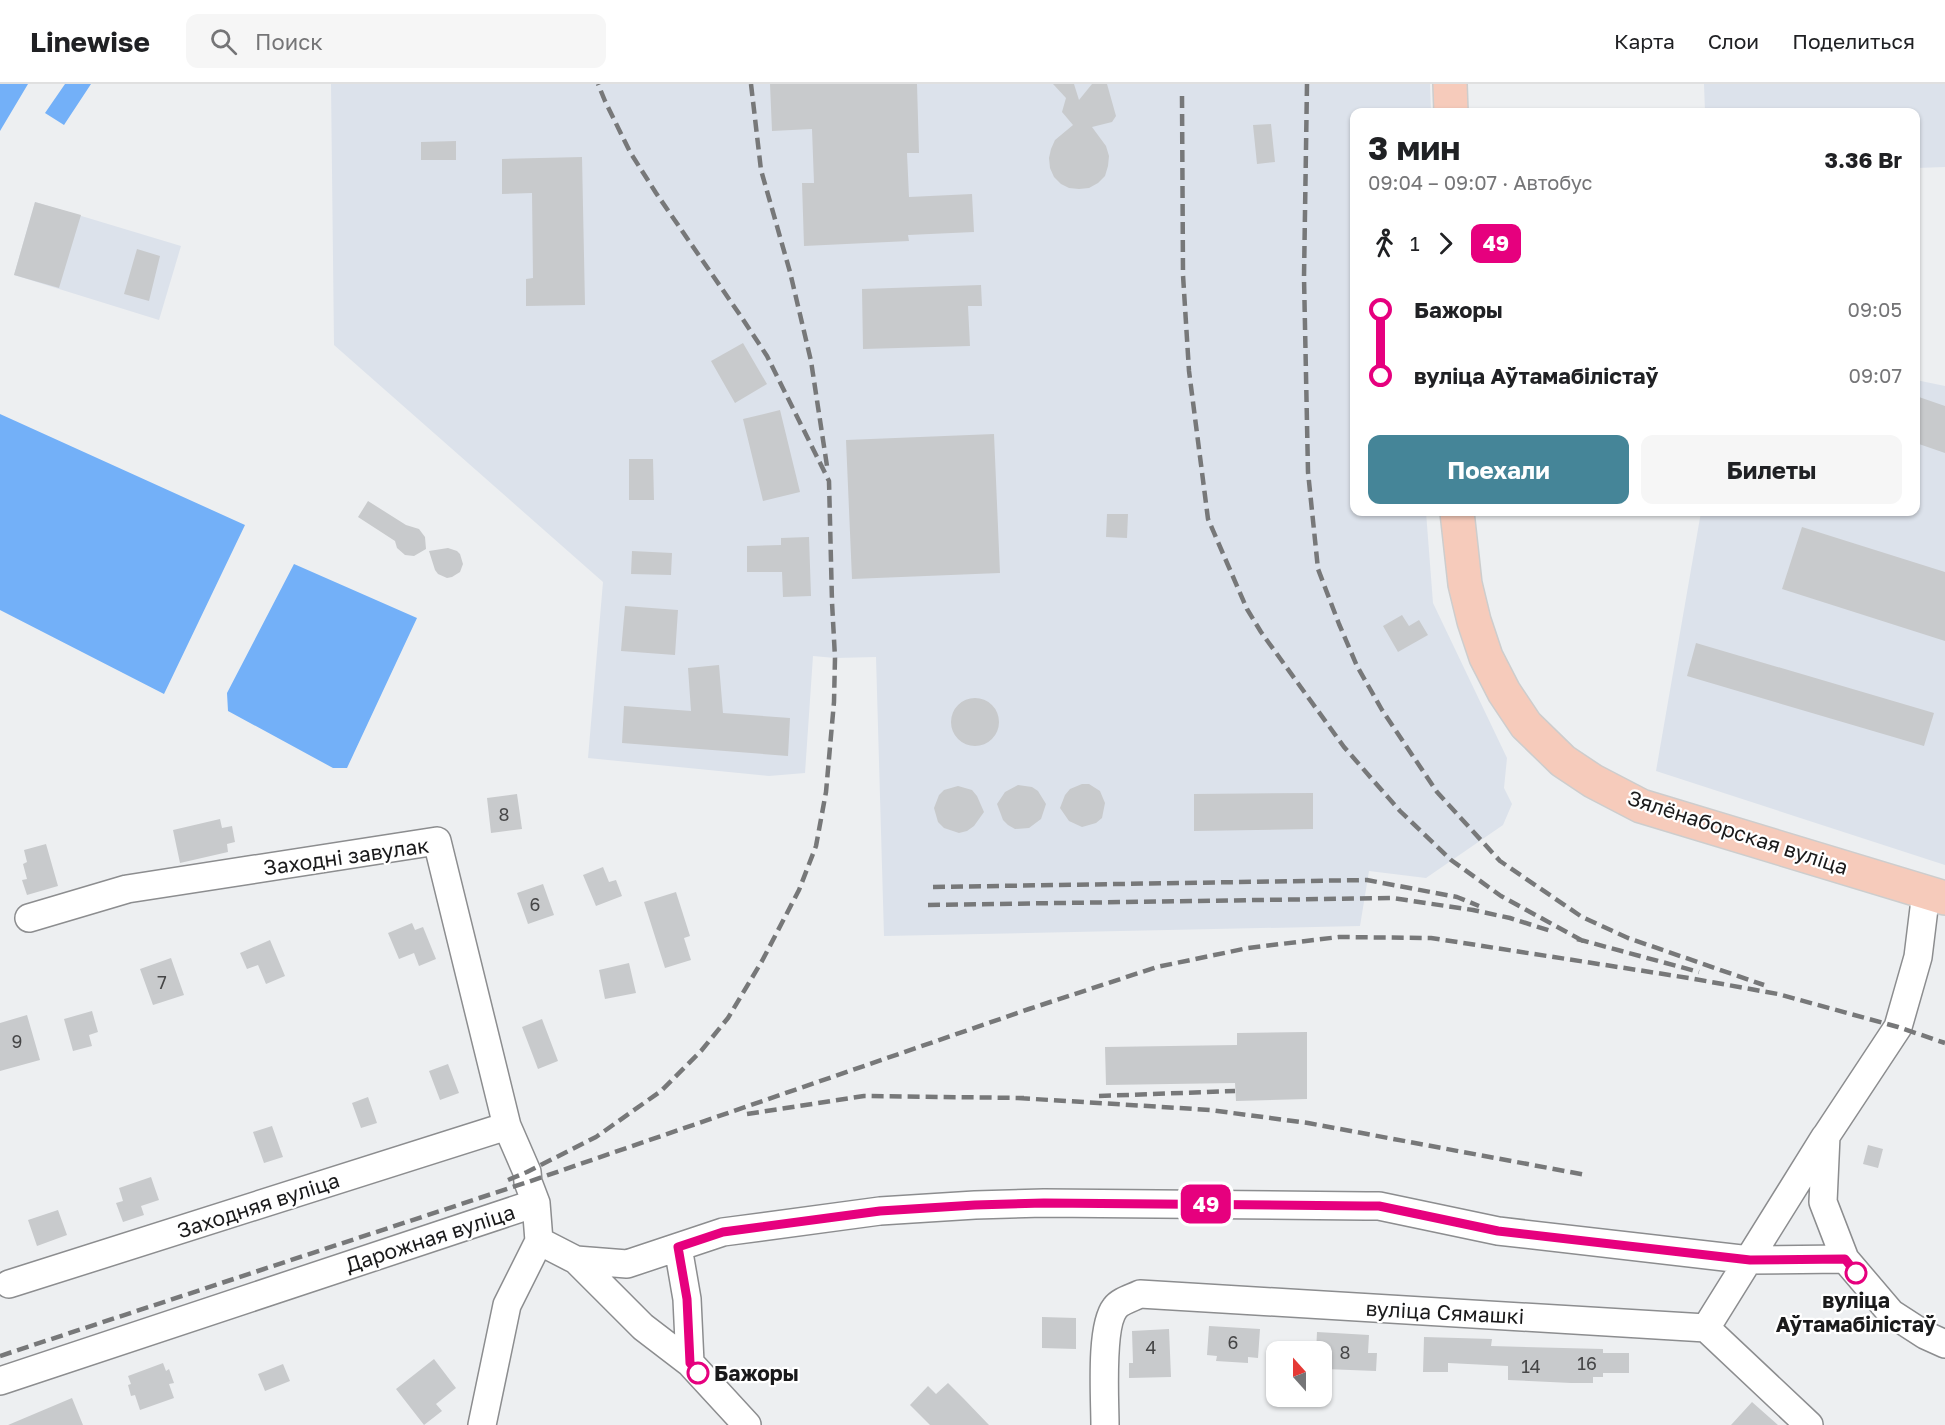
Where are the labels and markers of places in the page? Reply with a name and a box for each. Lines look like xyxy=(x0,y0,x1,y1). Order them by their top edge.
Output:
marker: вуліца Аўтамабілістаў xyxy=(1845,1262,1867,1284)
place label: вуліца Аўтамабілістаў xyxy=(1776,1287,1937,1337)
place label: Бажоры xyxy=(714,1360,799,1386)
marker: Бажоры xyxy=(687,1362,709,1384)

